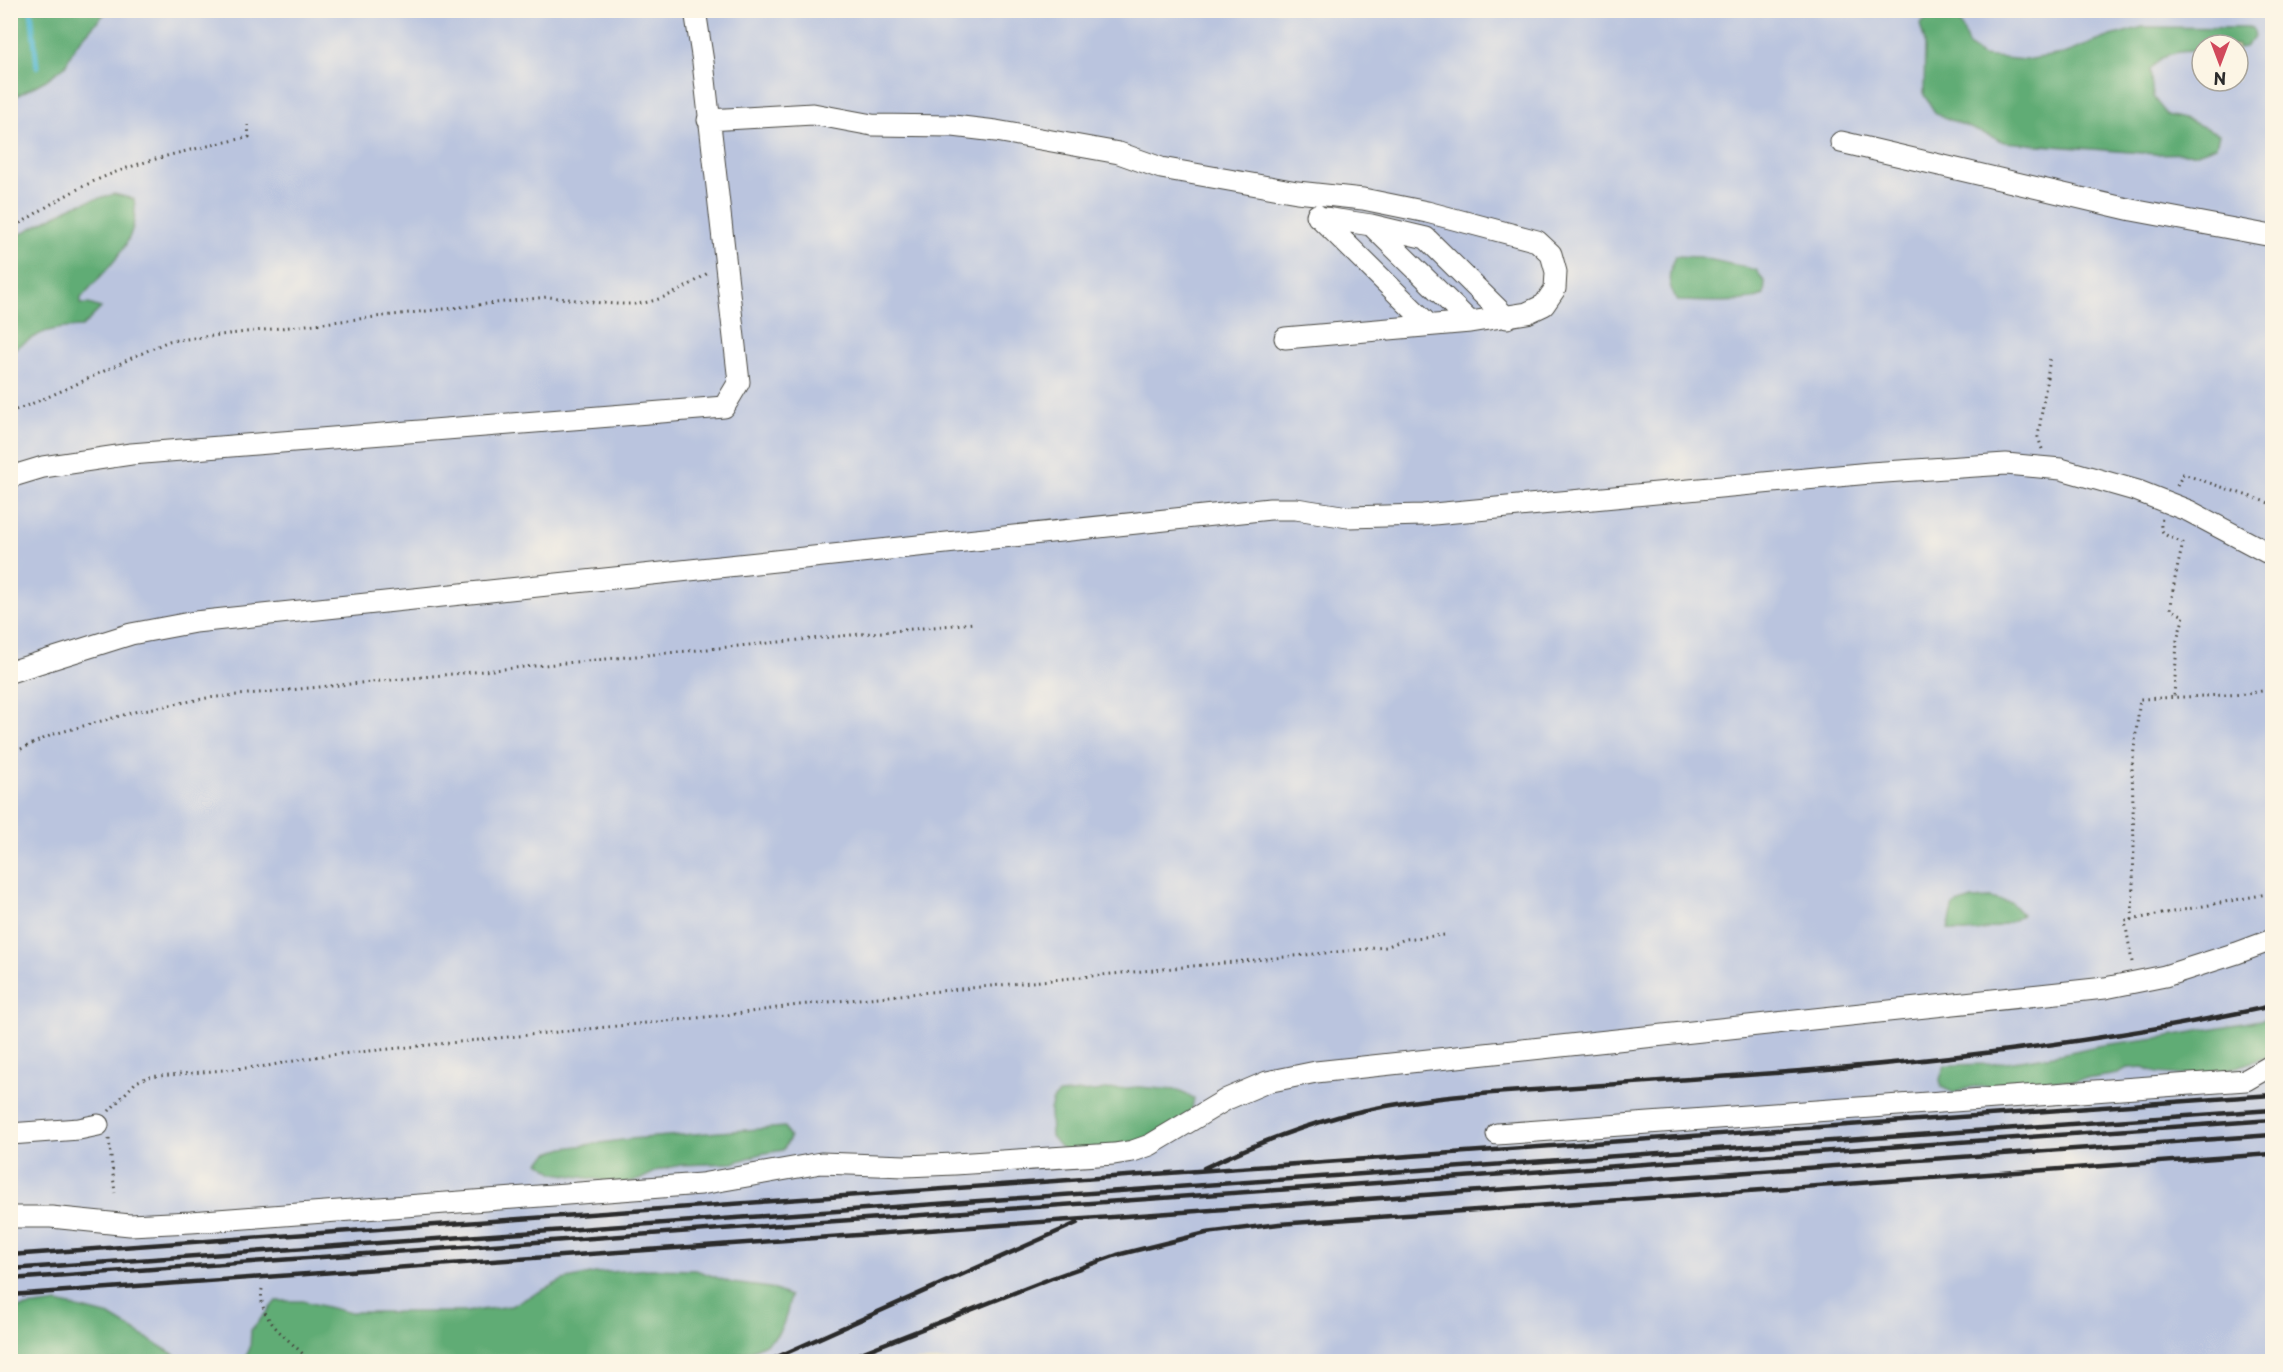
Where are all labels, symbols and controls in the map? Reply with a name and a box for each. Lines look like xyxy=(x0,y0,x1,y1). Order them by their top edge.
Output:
north arrow xyxy=(2190,33,2250,93)
text: N xyxy=(2214,67,2226,91)

